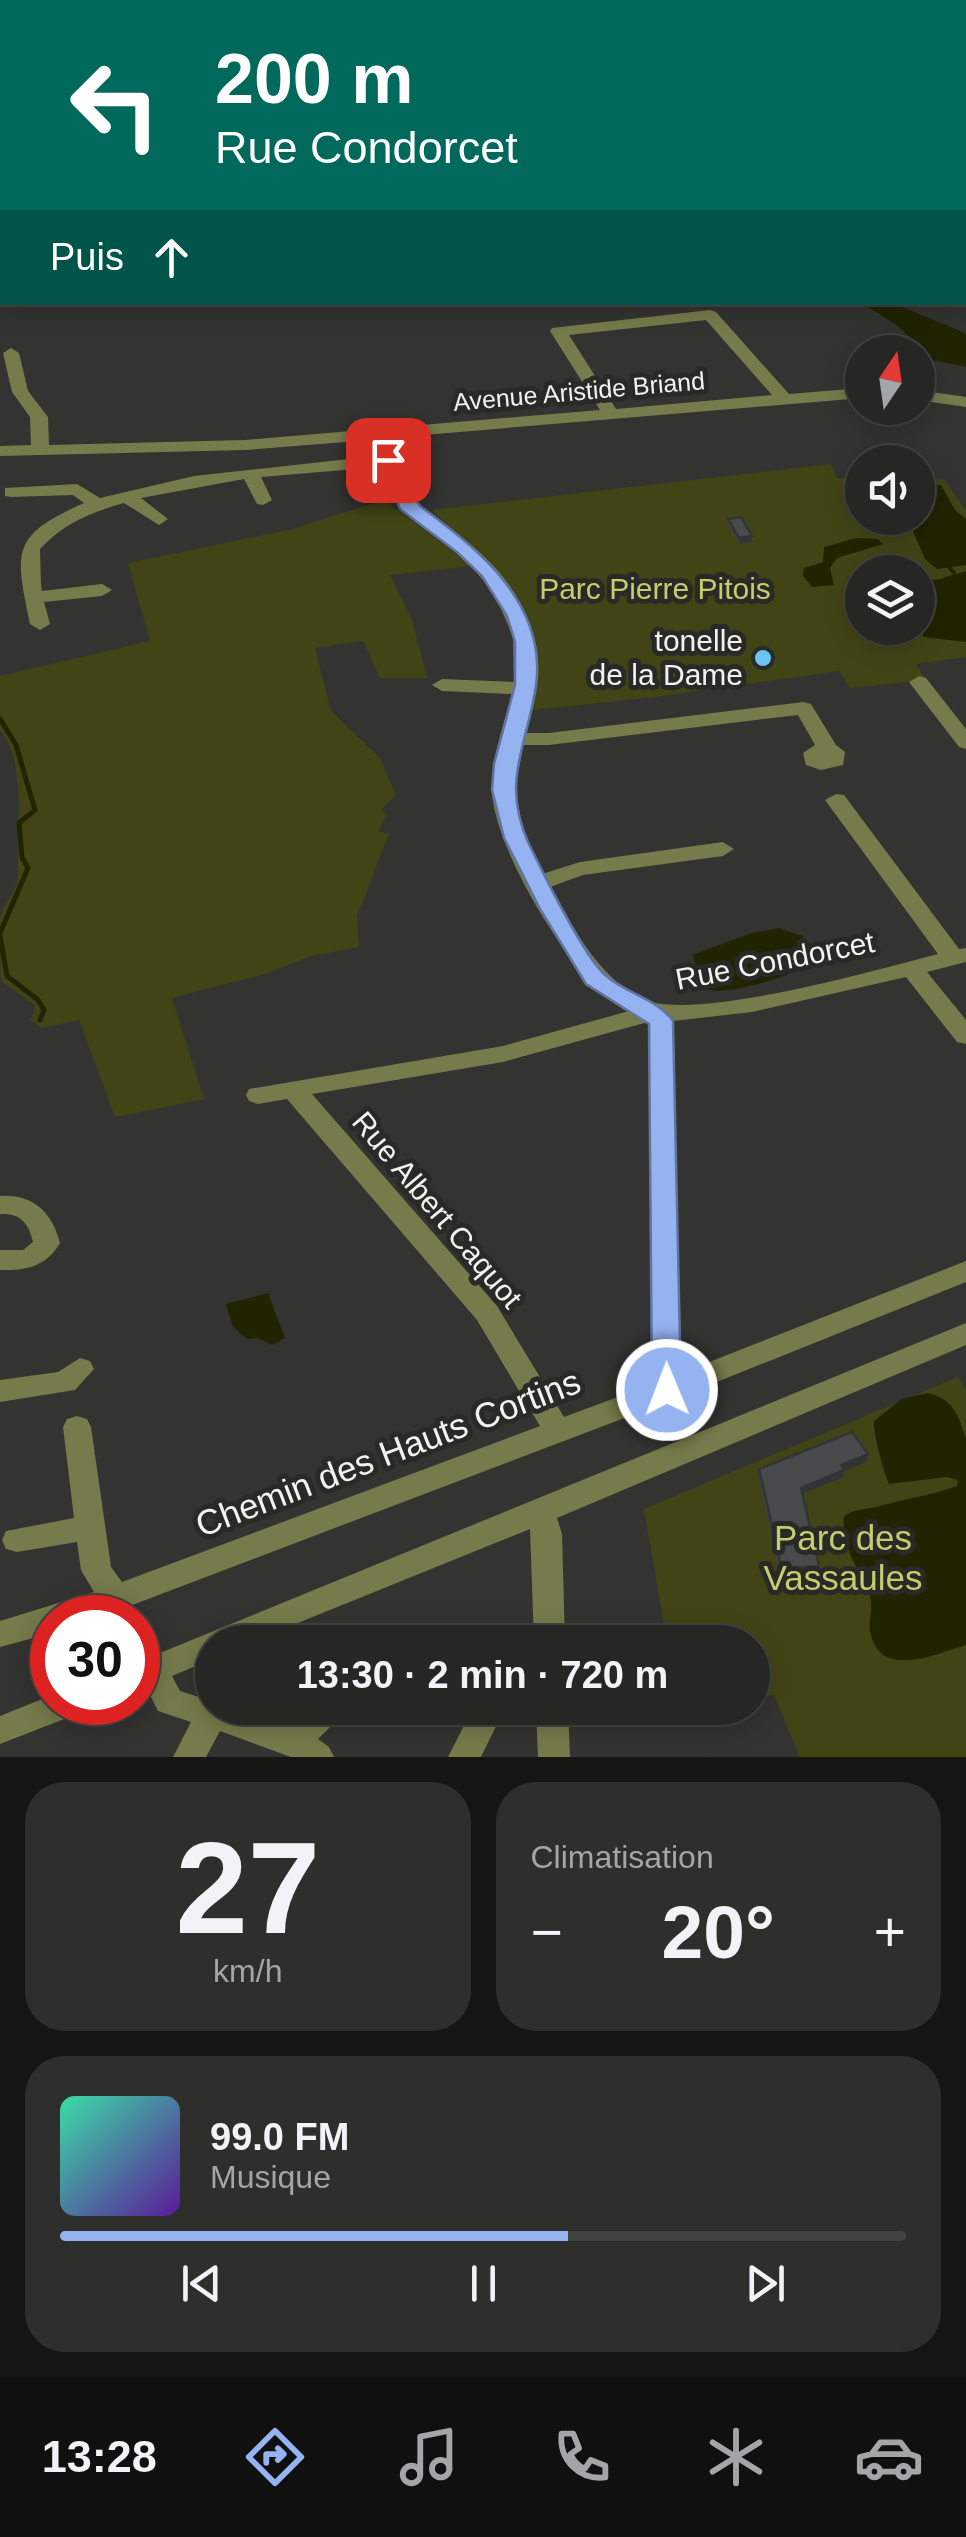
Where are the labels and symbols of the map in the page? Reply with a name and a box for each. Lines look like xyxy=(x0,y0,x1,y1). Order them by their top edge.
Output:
north arrow xyxy=(845,335,935,425)
street label: Avenue Aristide Briand xyxy=(452,366,706,416)
pin xyxy=(346,418,431,503)
park label: Parc Pierre Pitois xyxy=(539,572,771,605)
place label: tonelle de la Dame xyxy=(590,624,743,691)
marker: tonelle de la Dame xyxy=(752,647,774,669)
street label: Rue Condorcet xyxy=(673,925,878,996)
street label: Rue Albert Caquot xyxy=(346,1105,529,1315)
position arrow xyxy=(615,1338,719,1442)
street label: Chemin des Hauts Cortins xyxy=(190,1361,585,1544)
park label: Parc des Vassaules xyxy=(764,1518,922,1597)
speed limit sign: 30 xyxy=(30,1595,160,1725)

